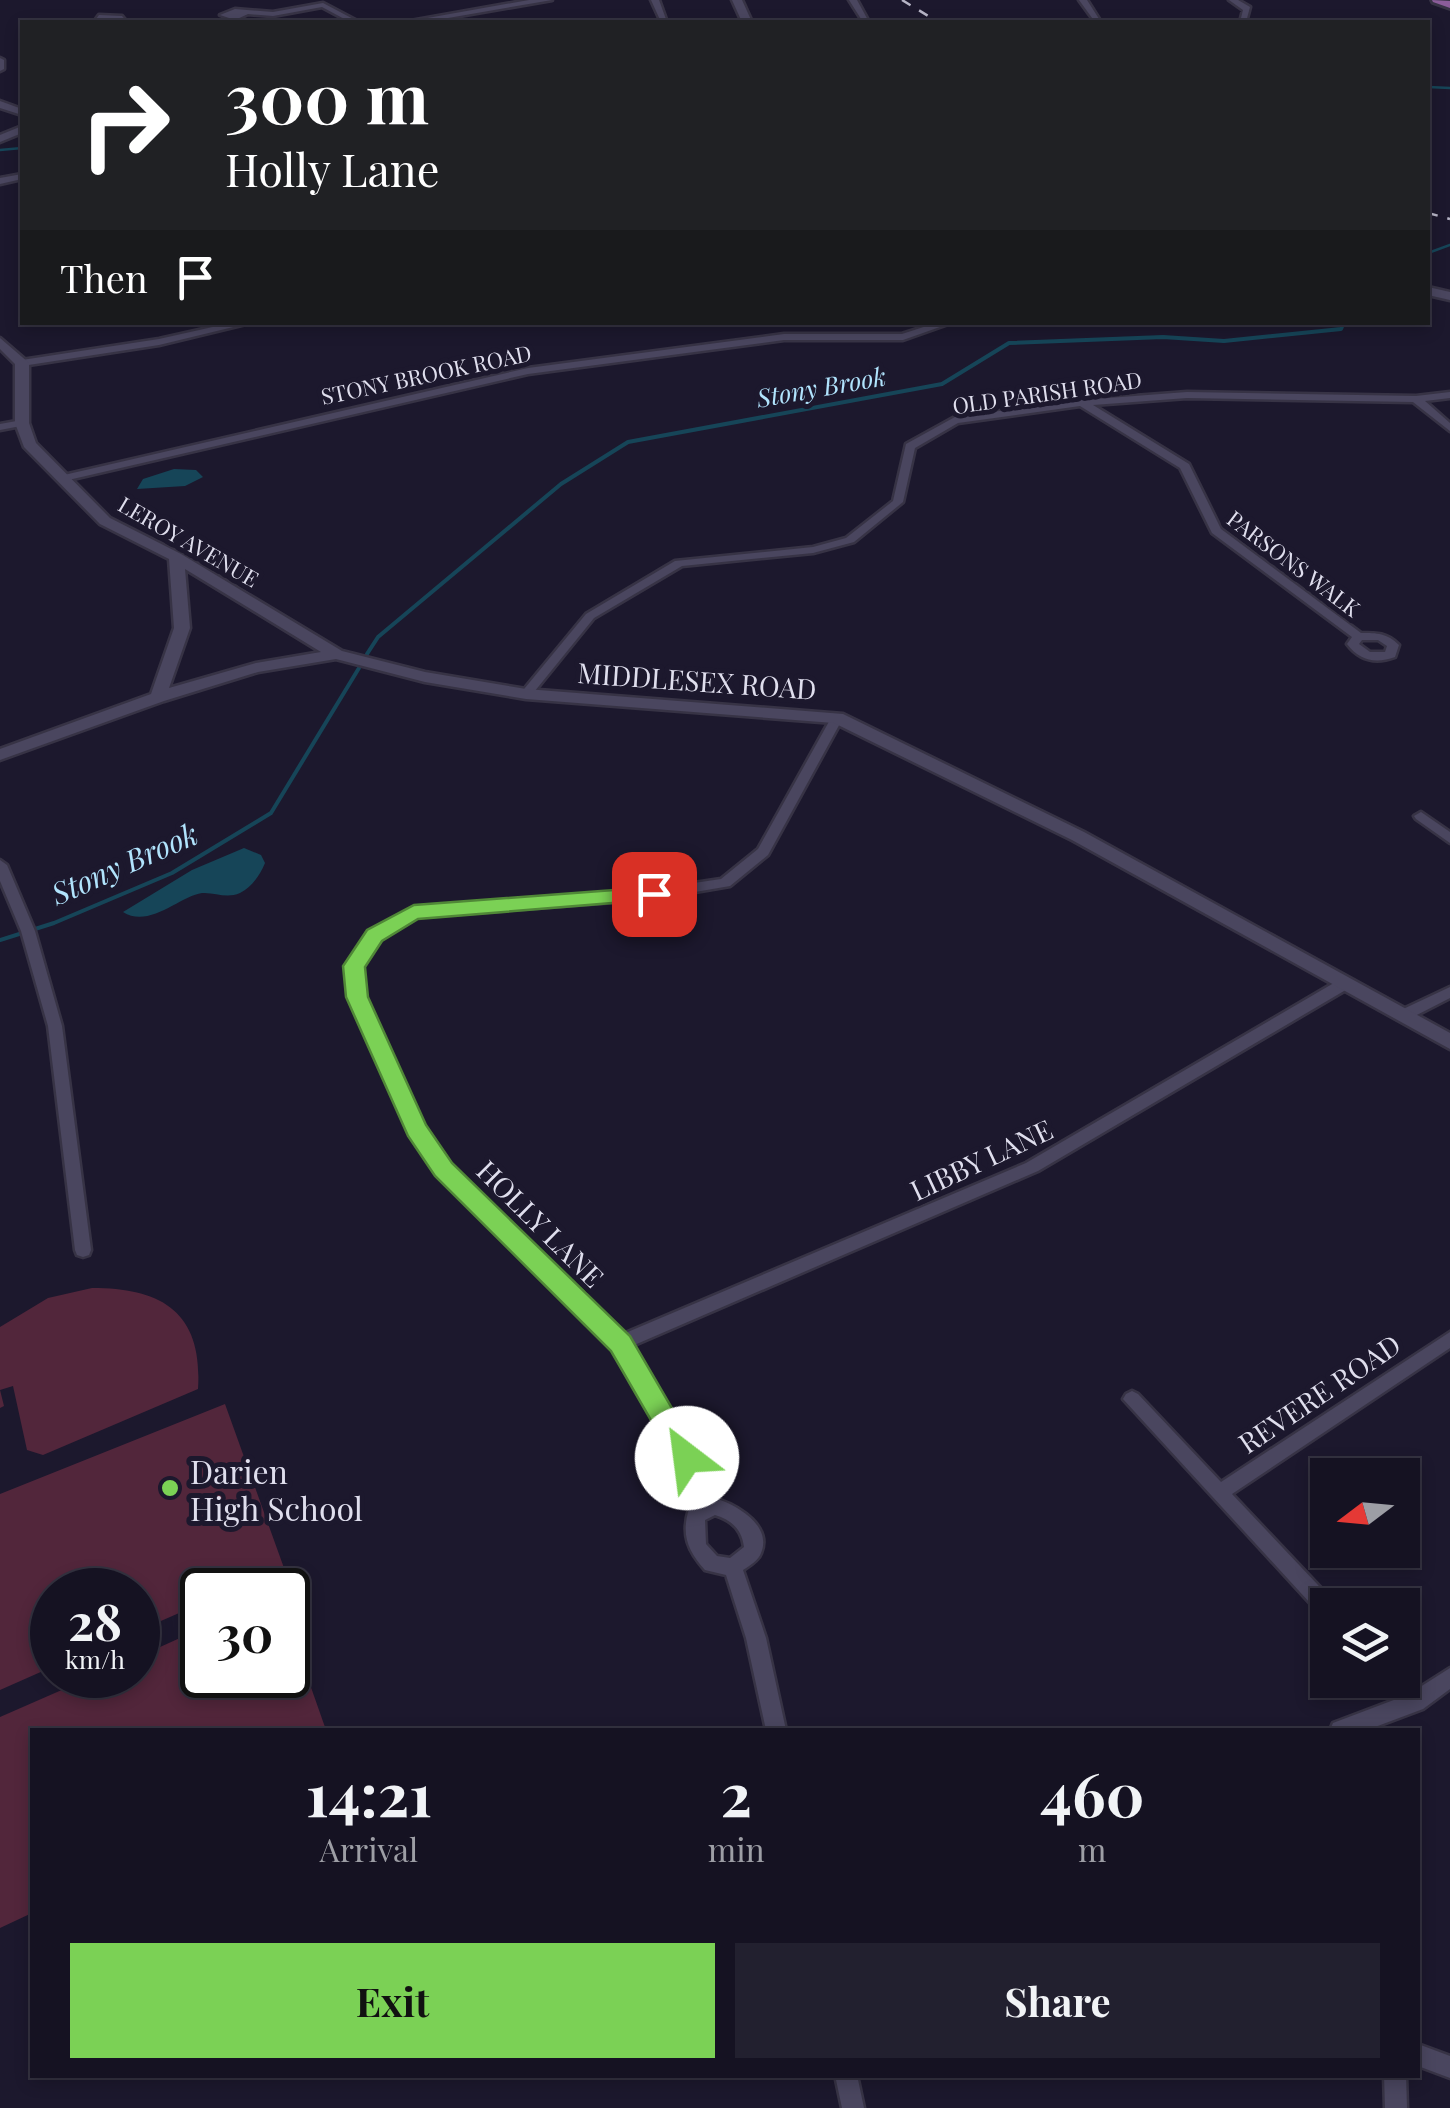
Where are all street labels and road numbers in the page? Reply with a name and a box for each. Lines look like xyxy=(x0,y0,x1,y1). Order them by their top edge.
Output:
street label: STONY BROOK ROAD xyxy=(318,337,534,411)
street label: OLD PARISH ROAD xyxy=(950,364,1144,420)
street label: LEROY AVENUE xyxy=(113,489,265,593)
street label: PARSONS WALK xyxy=(1221,503,1367,623)
street label: MIDDLESEX ROAD xyxy=(576,653,818,707)
street label: LIBBY LANE xyxy=(904,1110,1058,1208)
street label: HOLLY LANE xyxy=(469,1151,613,1295)
street label: REVERE ROAD xyxy=(1231,1325,1407,1461)

